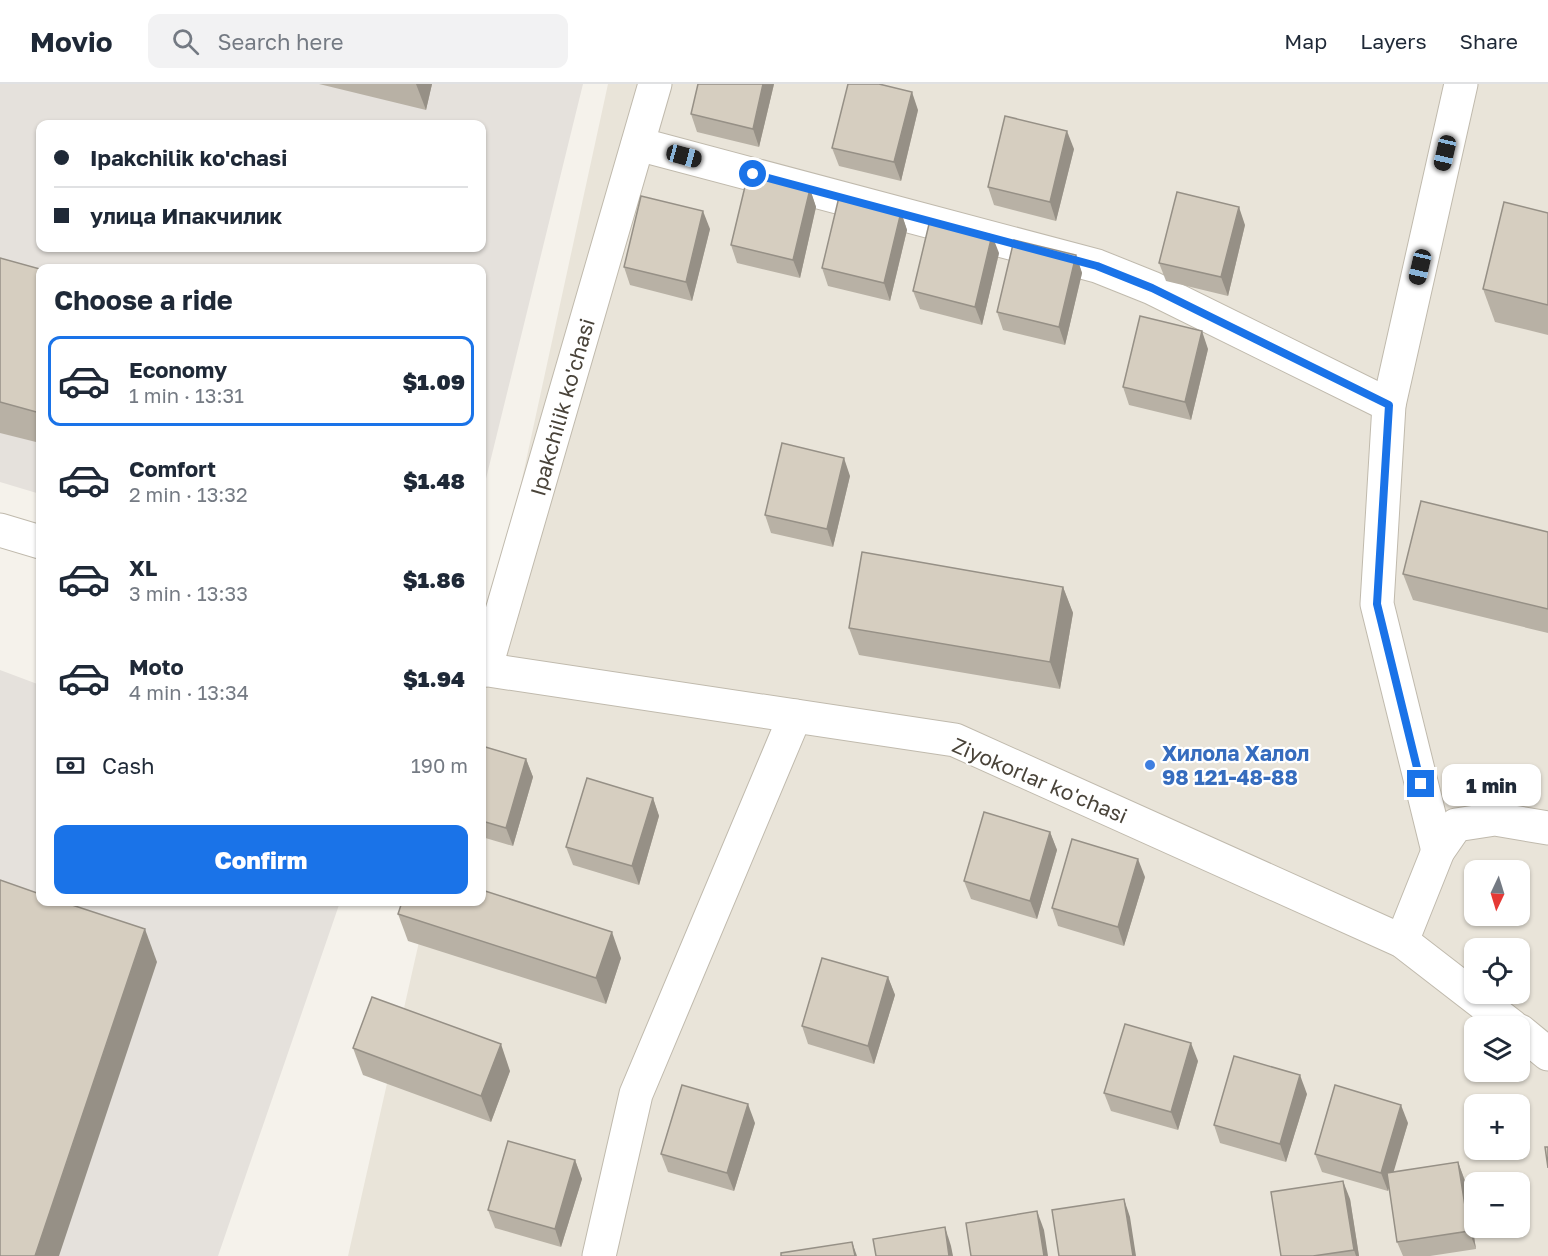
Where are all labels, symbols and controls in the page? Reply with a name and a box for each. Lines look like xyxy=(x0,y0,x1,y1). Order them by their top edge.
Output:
search box xyxy=(148,14,568,68)
text: Movio xyxy=(30,25,112,58)
icon: search xyxy=(169,25,202,58)
text: Search here xyxy=(217,28,344,55)
text: Map xyxy=(1284,28,1327,54)
text: Layers xyxy=(1360,28,1427,54)
text: Share xyxy=(1460,28,1518,54)
car xyxy=(1432,133,1458,173)
car xyxy=(664,143,704,169)
text: Ipakchilik ko'chasi xyxy=(90,144,287,171)
route start xyxy=(739,160,766,187)
text: улица Ипакчилик xyxy=(90,202,282,229)
car xyxy=(1407,247,1433,287)
text: Choose a ride xyxy=(54,284,233,316)
street label: Ipakchilik ko'chasi xyxy=(524,315,600,499)
icon: car xyxy=(57,354,111,408)
text: Economy xyxy=(129,356,227,383)
text: $1.09 xyxy=(403,368,465,395)
text: 1 min · 13:31 xyxy=(129,383,244,407)
icon: car xyxy=(57,453,111,507)
text: Comfort xyxy=(129,455,216,482)
text: $1.48 xyxy=(403,467,465,494)
text: 2 min · 13:32 xyxy=(129,482,248,506)
icon: car xyxy=(57,552,111,606)
text: XL xyxy=(129,554,157,581)
text: $1.86 xyxy=(403,566,465,593)
text: 3 min · 13:33 xyxy=(129,581,248,605)
icon: car xyxy=(57,651,111,705)
text: Moto xyxy=(129,653,184,680)
text: $1.94 xyxy=(403,665,465,692)
text: 4 min · 13:34 xyxy=(129,680,249,704)
street label: Ziyokorlar ko'chasi xyxy=(949,731,1131,829)
place label: Хилола Халол 98 121-48-88 xyxy=(1162,740,1309,790)
icon: cash xyxy=(54,749,87,782)
text: Cash xyxy=(102,752,155,779)
text: 190 m xyxy=(411,753,468,777)
marker: Хилола Халол 98 121-48-88 xyxy=(1143,758,1157,772)
callout: 1 min xyxy=(1442,763,1541,805)
route end xyxy=(1407,770,1434,797)
text: 1 min xyxy=(1466,773,1517,797)
button: Confirm xyxy=(54,825,468,894)
north arrow xyxy=(1464,860,1530,926)
map controls xyxy=(1464,860,1530,1238)
button: locate xyxy=(1464,938,1530,1004)
button: layers xyxy=(1464,1016,1530,1082)
button: + xyxy=(1464,1094,1530,1160)
button: − xyxy=(1464,1172,1530,1238)

